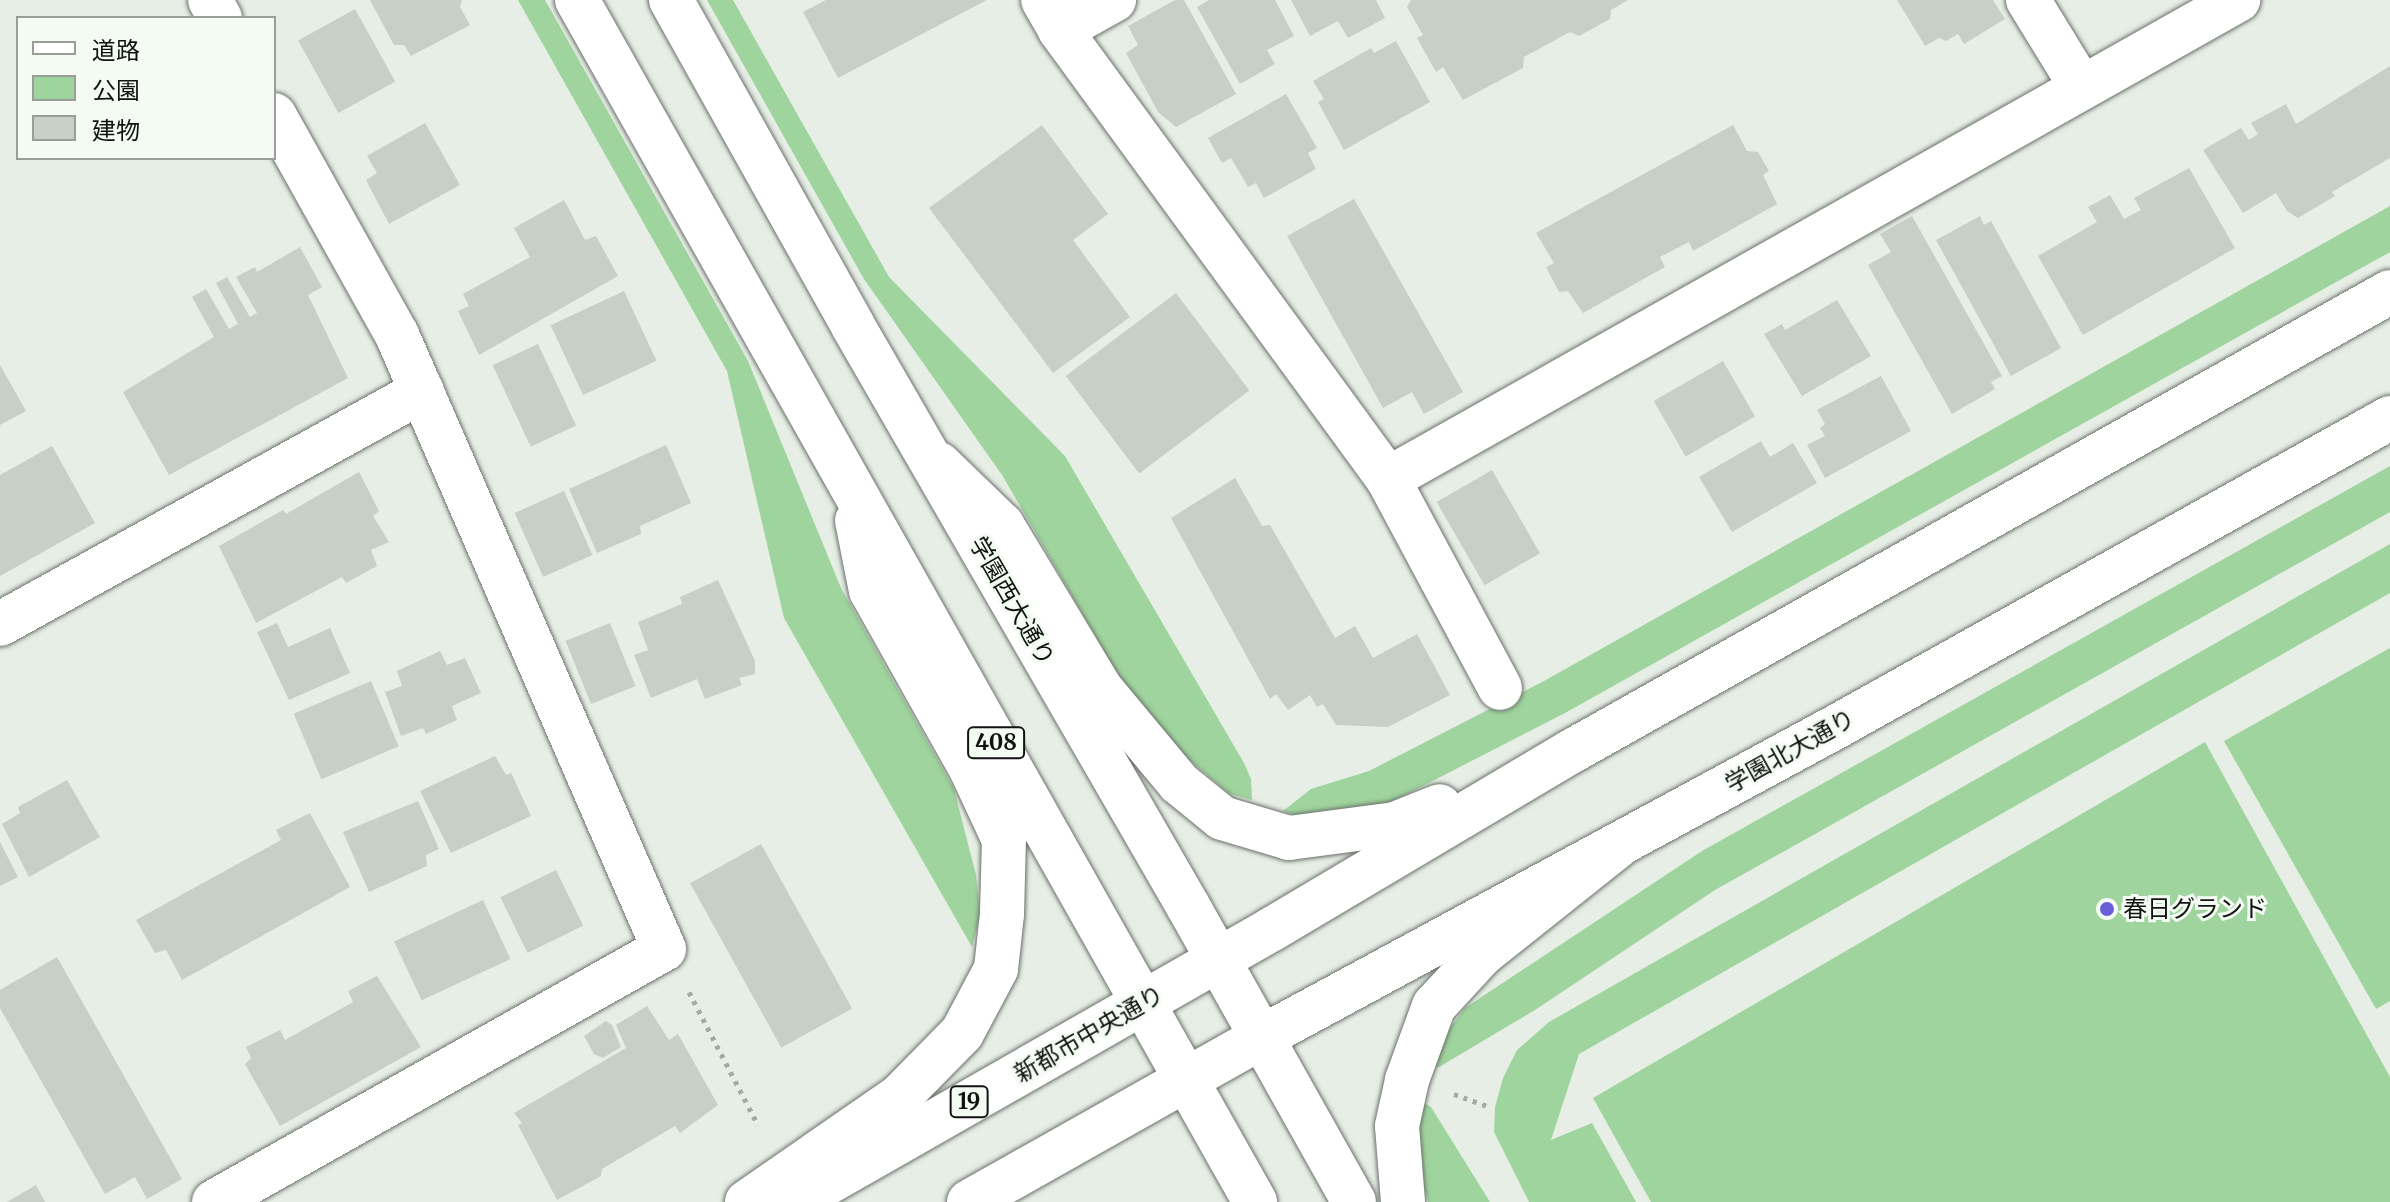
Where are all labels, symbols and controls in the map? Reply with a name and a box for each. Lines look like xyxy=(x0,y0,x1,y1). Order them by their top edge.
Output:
legend xyxy=(16,16,276,160)
text: 道路 xyxy=(92,35,140,66)
text: 公園 xyxy=(92,75,140,106)
text: 建物 xyxy=(92,115,140,146)
street label: 学園西大通り xyxy=(964,531,1060,671)
street label: 学園北大通り xyxy=(1720,703,1860,799)
road number: 408 xyxy=(966,725,1026,761)
place label: 春日グランド xyxy=(2123,895,2267,923)
marker: 春日グランド xyxy=(2098,900,2116,918)
street label: 新都市中央通り xyxy=(1009,980,1169,1088)
road number: 19 xyxy=(949,1084,989,1120)

